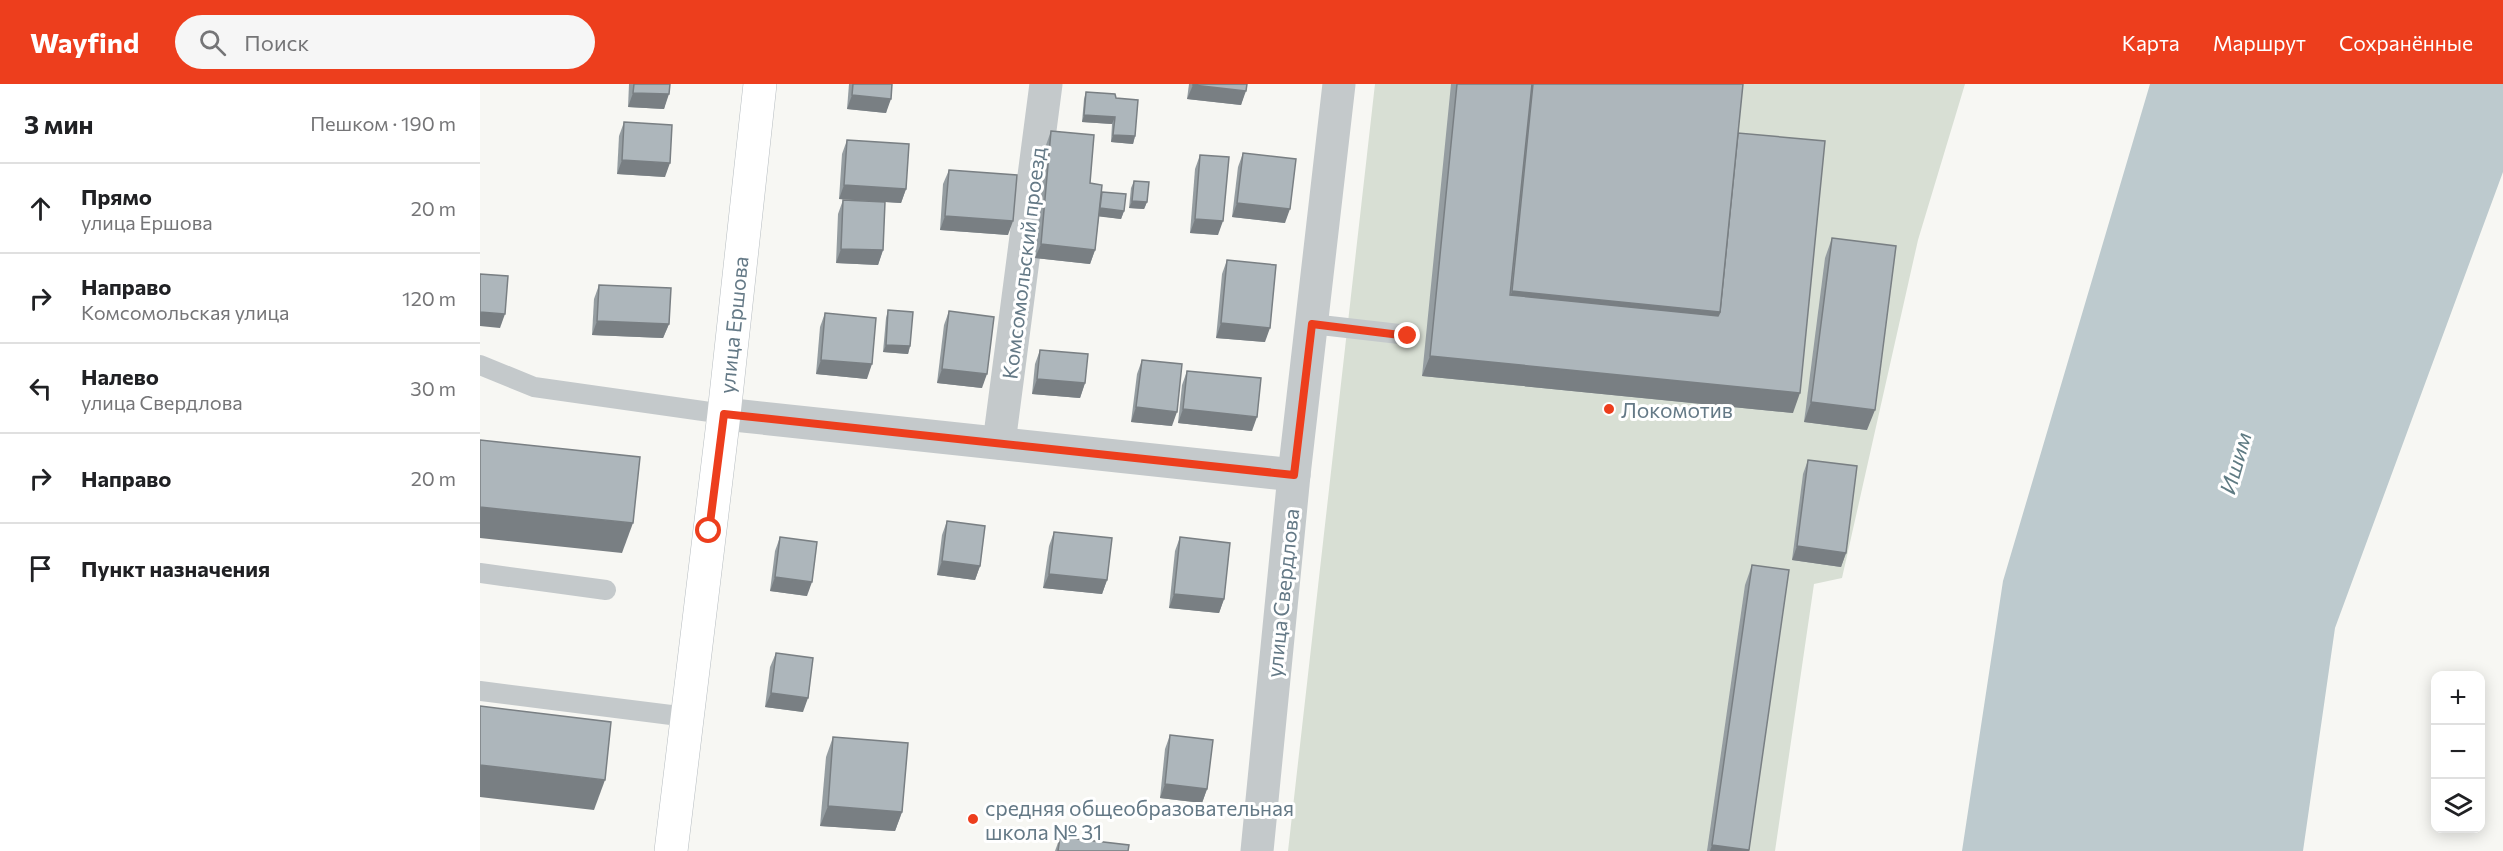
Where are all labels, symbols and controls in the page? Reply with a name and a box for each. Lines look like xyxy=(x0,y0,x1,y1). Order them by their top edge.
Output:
search box xyxy=(175,15,595,69)
text: Wayfind xyxy=(30,25,139,59)
icon: search xyxy=(196,26,229,59)
text: Поиск xyxy=(244,29,309,56)
text: Карта xyxy=(2122,30,2180,55)
text: Маршрут xyxy=(2213,30,2306,55)
text: Сохранённые xyxy=(2339,30,2473,55)
text: 3 мин xyxy=(24,108,94,139)
text: Пешком · 190 m xyxy=(310,111,456,135)
street label: Комсомольский проезд xyxy=(996,145,1050,381)
text: Прямо xyxy=(81,183,152,210)
icon: ahead xyxy=(24,192,57,225)
text: 20 m xyxy=(411,196,456,220)
text: улица Ершова xyxy=(81,210,213,234)
street label: улица Ершова xyxy=(713,255,753,395)
text: Направо xyxy=(81,273,171,300)
icon: right xyxy=(24,282,57,315)
text: 120 m xyxy=(402,286,456,310)
text: Комсомольская улица xyxy=(81,300,289,324)
route end xyxy=(1394,322,1420,348)
text: Налево xyxy=(81,363,159,390)
icon: left xyxy=(24,372,57,405)
text: 30 m xyxy=(410,376,456,400)
text: улица Свердлова xyxy=(81,390,243,414)
place label: Локомотив xyxy=(1621,397,1733,422)
marker: Локомотив xyxy=(1602,402,1616,416)
water label: Ишим xyxy=(2213,429,2257,497)
icon: right xyxy=(24,462,57,495)
text: Направо xyxy=(81,465,171,492)
text: 20 m xyxy=(411,466,456,490)
street label: улица Свердлова xyxy=(1261,507,1303,679)
route start xyxy=(695,517,721,543)
icon: arrive xyxy=(24,552,57,585)
text: Пункт назначения xyxy=(81,555,270,582)
map controls xyxy=(2431,671,2485,833)
button: + xyxy=(2431,671,2485,725)
button: − xyxy=(2431,725,2485,779)
button: layers xyxy=(2431,779,2485,833)
place label: средняя общеобразовательная школа № 31 xyxy=(985,795,1294,844)
marker: средняя общеобразовательная школа № 31 xyxy=(966,812,980,826)

